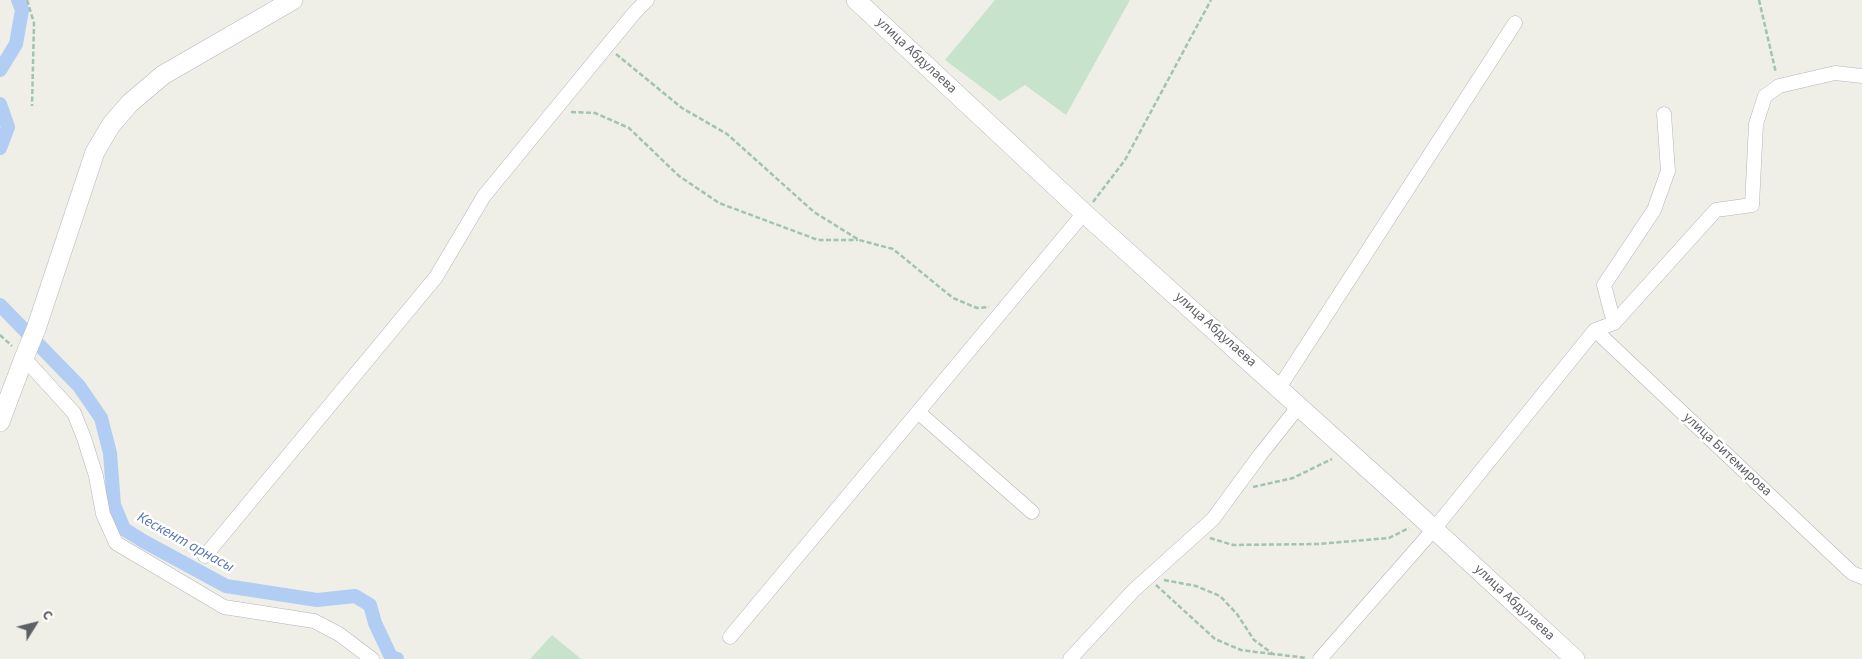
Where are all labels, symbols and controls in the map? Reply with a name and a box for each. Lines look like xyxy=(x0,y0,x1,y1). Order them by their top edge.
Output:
street label: улица Абдулаева xyxy=(872,14,960,98)
street label: улица Абдулаева xyxy=(1171,289,1259,371)
street label: улица Битемирова xyxy=(1679,410,1775,500)
water label: Кескент арнасы xyxy=(133,509,237,577)
street label: улица Абдулаева xyxy=(1470,561,1558,645)
north arrow xyxy=(10,599,60,649)
text: С xyxy=(37,606,58,624)

